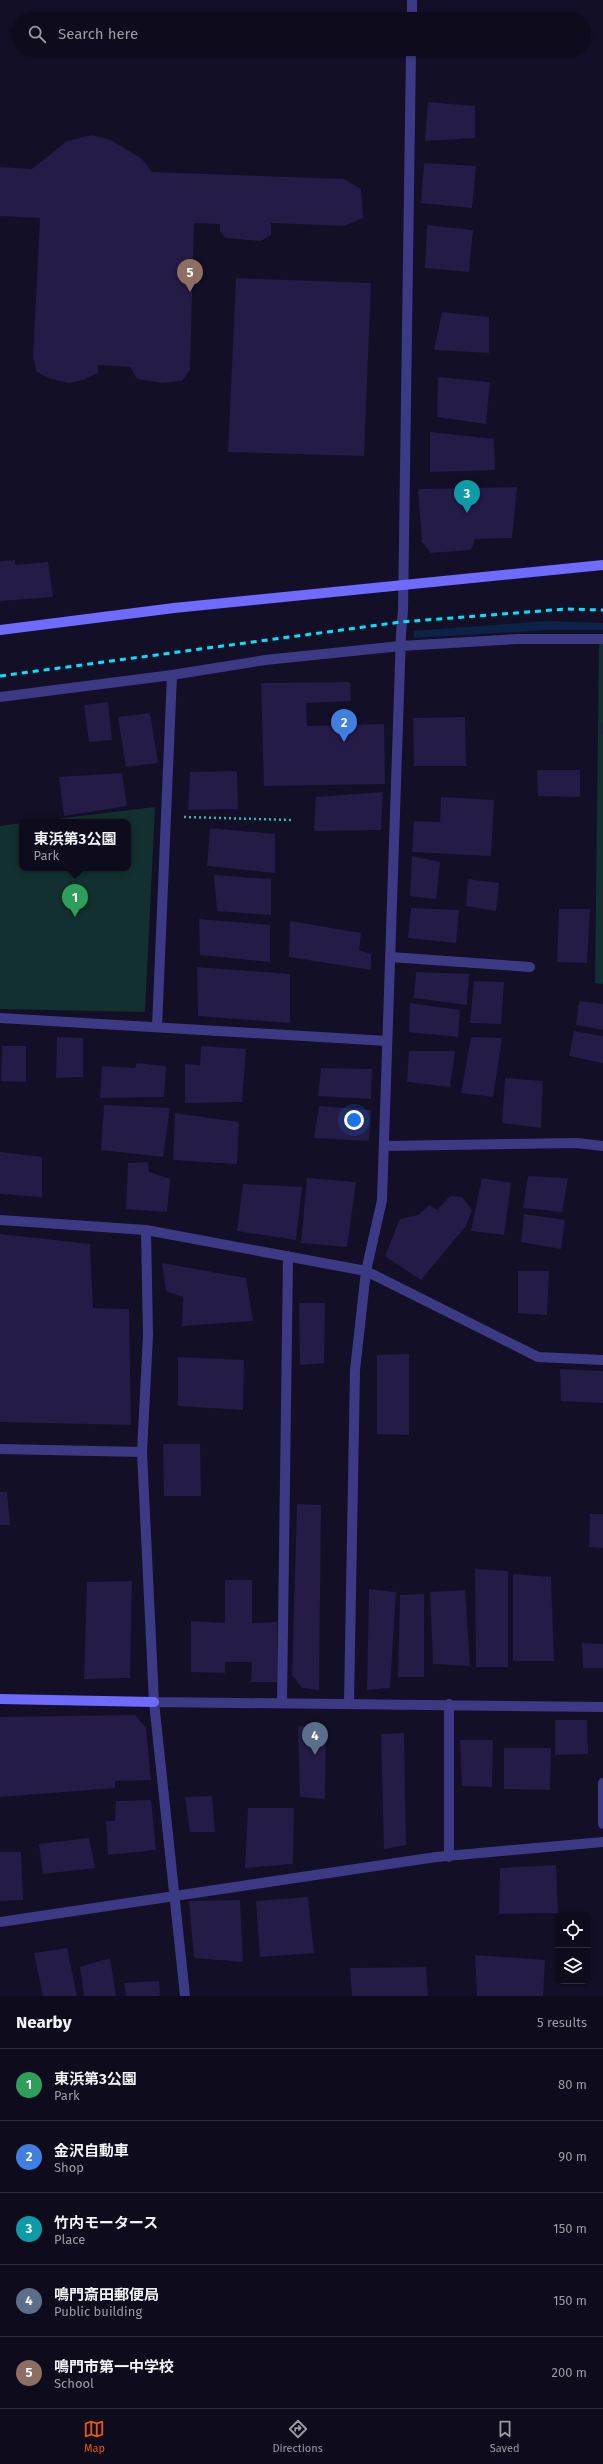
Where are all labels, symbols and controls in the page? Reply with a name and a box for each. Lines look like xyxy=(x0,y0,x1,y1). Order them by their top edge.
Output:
search box xyxy=(12,12,591,56)
icon: search xyxy=(26,23,48,45)
text: Search here xyxy=(58,25,138,43)
pin: 5 xyxy=(177,259,203,292)
pin: 3 xyxy=(454,480,480,513)
pin: 2 xyxy=(331,709,357,742)
popup xyxy=(19,819,131,871)
text: 東浜第3公園 xyxy=(34,830,116,848)
text: Park xyxy=(34,848,59,863)
pin: 1 xyxy=(62,884,88,917)
your location xyxy=(344,1110,364,1130)
pin: 4 xyxy=(302,1722,328,1755)
map controls xyxy=(555,1912,591,1984)
button: locate xyxy=(555,1912,591,1948)
button: layers xyxy=(555,1948,591,1984)
text: Nearby xyxy=(16,2012,71,2033)
text: 5 results xyxy=(537,2015,587,2030)
text: 東浜第3公園 xyxy=(54,2070,137,2088)
text: 1 xyxy=(26,2077,32,2092)
text: 80 m xyxy=(558,2077,587,2092)
text: Park xyxy=(54,2088,80,2103)
text: 金沢自動車 xyxy=(54,2142,129,2160)
text: 2 xyxy=(26,2149,32,2164)
text: 90 m xyxy=(558,2149,587,2164)
text: Shop xyxy=(54,2160,84,2175)
text: 竹内モータース xyxy=(54,2214,158,2232)
text: 3 xyxy=(26,2221,32,2236)
text: 150 m xyxy=(553,2221,587,2236)
text: Place xyxy=(54,2232,85,2247)
text: 鳴門斎田郵便局 xyxy=(54,2286,159,2304)
text: 4 xyxy=(25,2293,33,2308)
text: 150 m xyxy=(553,2293,587,2308)
text: Public building xyxy=(54,2304,142,2319)
text: 鳴門市第一中学校 xyxy=(54,2358,174,2376)
text: 5 xyxy=(26,2365,32,2380)
text: 200 m xyxy=(551,2365,587,2380)
text: School xyxy=(54,2376,94,2391)
tab: Map xyxy=(83,2418,105,2455)
tab: Directions xyxy=(272,2418,323,2455)
tab: Saved xyxy=(490,2418,520,2455)

